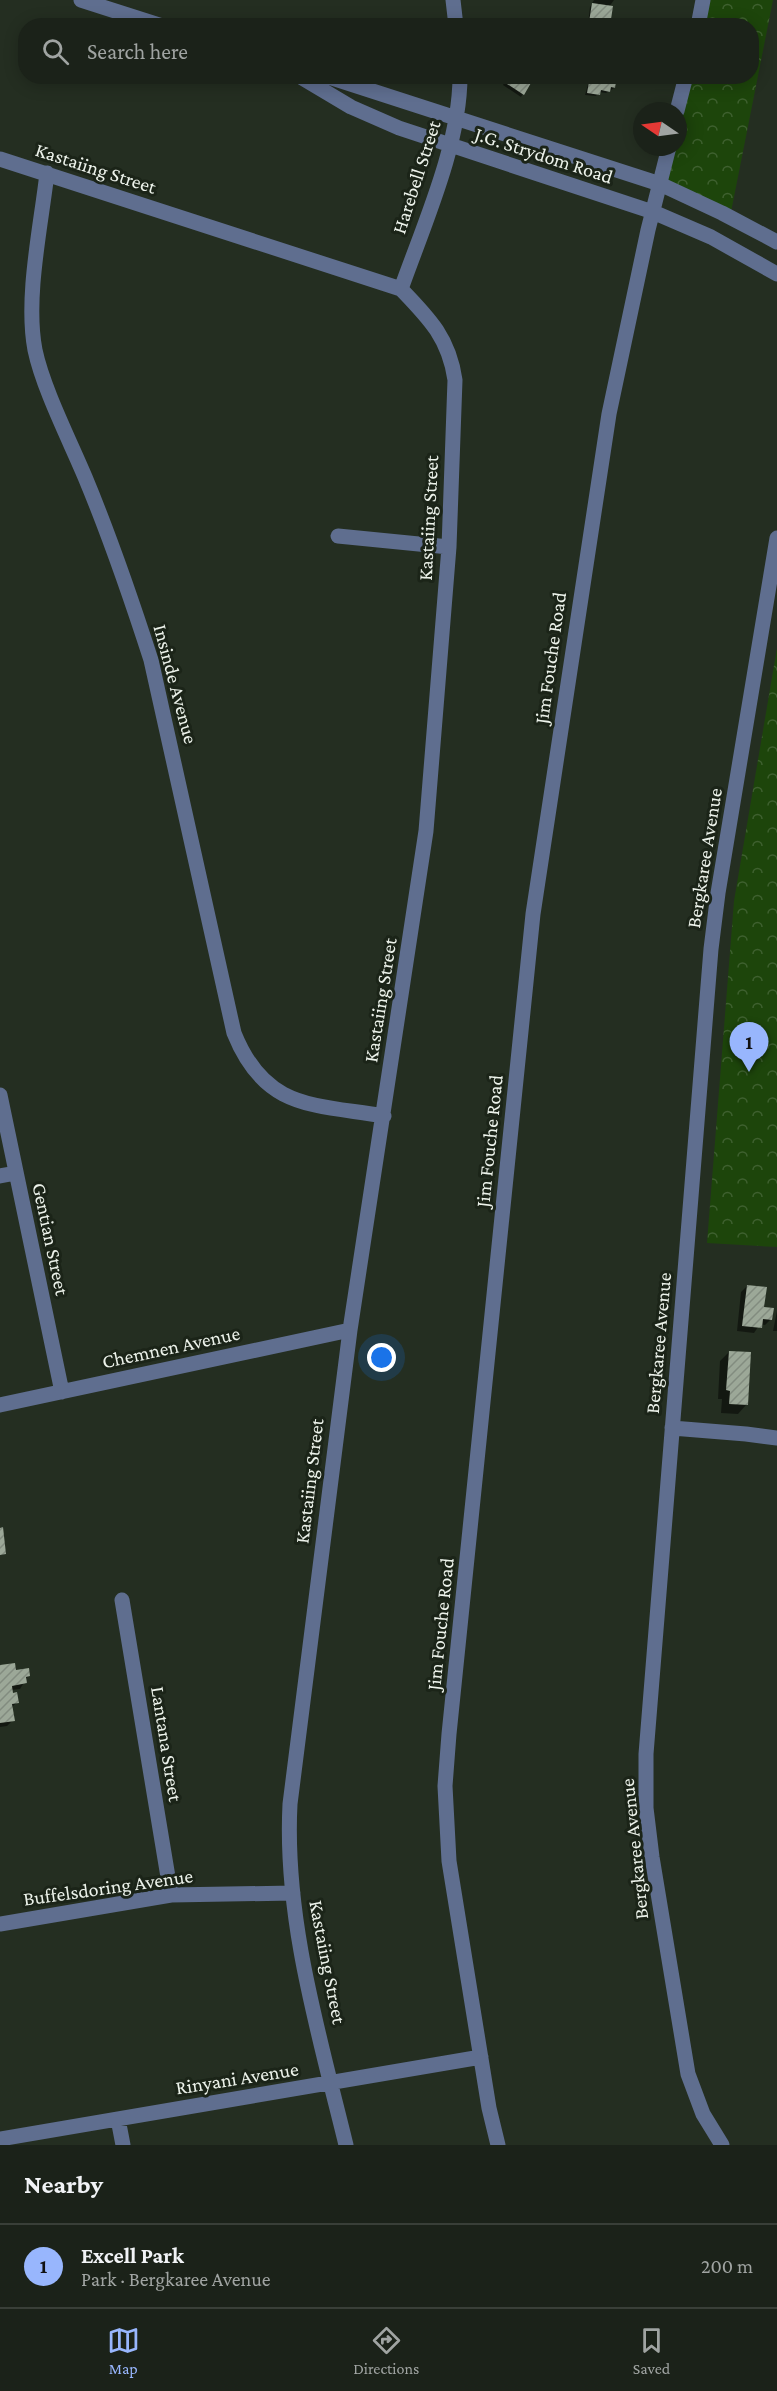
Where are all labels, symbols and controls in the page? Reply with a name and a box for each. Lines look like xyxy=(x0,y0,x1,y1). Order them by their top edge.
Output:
search box xyxy=(18,18,759,84)
icon: search xyxy=(39,35,72,68)
text: Search here xyxy=(87,39,188,64)
north arrow xyxy=(633,102,687,156)
street label: Harebell Street xyxy=(387,117,445,236)
street label: J.G. Strydom Road xyxy=(470,122,616,189)
street label: Kastaiing Street xyxy=(33,138,160,199)
street label: Kastaiing Street xyxy=(414,454,443,581)
street label: Jim Fouche Road xyxy=(530,590,571,728)
street label: Insinde Avenue xyxy=(150,622,203,746)
street label: Bergkaree Avenue xyxy=(682,786,727,930)
street label: Kastaiing Street xyxy=(359,936,402,1064)
pin: 1 xyxy=(730,1022,768,1072)
street label: Jim Fouche Road xyxy=(471,1073,508,1210)
street label: Gentian Street xyxy=(28,1181,74,1298)
street label: Bergkaree Avenue xyxy=(641,1271,676,1415)
street label: Chemnen Avenue xyxy=(100,1322,242,1372)
your location xyxy=(367,1343,396,1372)
street label: Kastaiing Street xyxy=(290,1417,329,1545)
street label: Jim Fouche Road xyxy=(422,1556,459,1693)
street label: Lantana Street xyxy=(147,1685,187,1804)
street label: Bergkaree Avenue xyxy=(616,1777,653,1921)
street label: Buffelsdoring Avenue xyxy=(22,1864,195,1911)
street label: Kastaiing Street xyxy=(304,1898,351,2026)
street label: Rinyani Avenue xyxy=(174,2057,300,2100)
text: Nearby xyxy=(24,2170,103,2199)
text: Excell Park xyxy=(81,2243,184,2268)
text: 1 xyxy=(40,2255,47,2277)
text: 200 m xyxy=(701,2255,753,2277)
text: Park · Bergkaree Avenue xyxy=(81,2268,271,2290)
tab: Map xyxy=(107,2324,140,2377)
tab: Directions xyxy=(353,2324,419,2377)
tab: Saved xyxy=(633,2324,670,2377)

